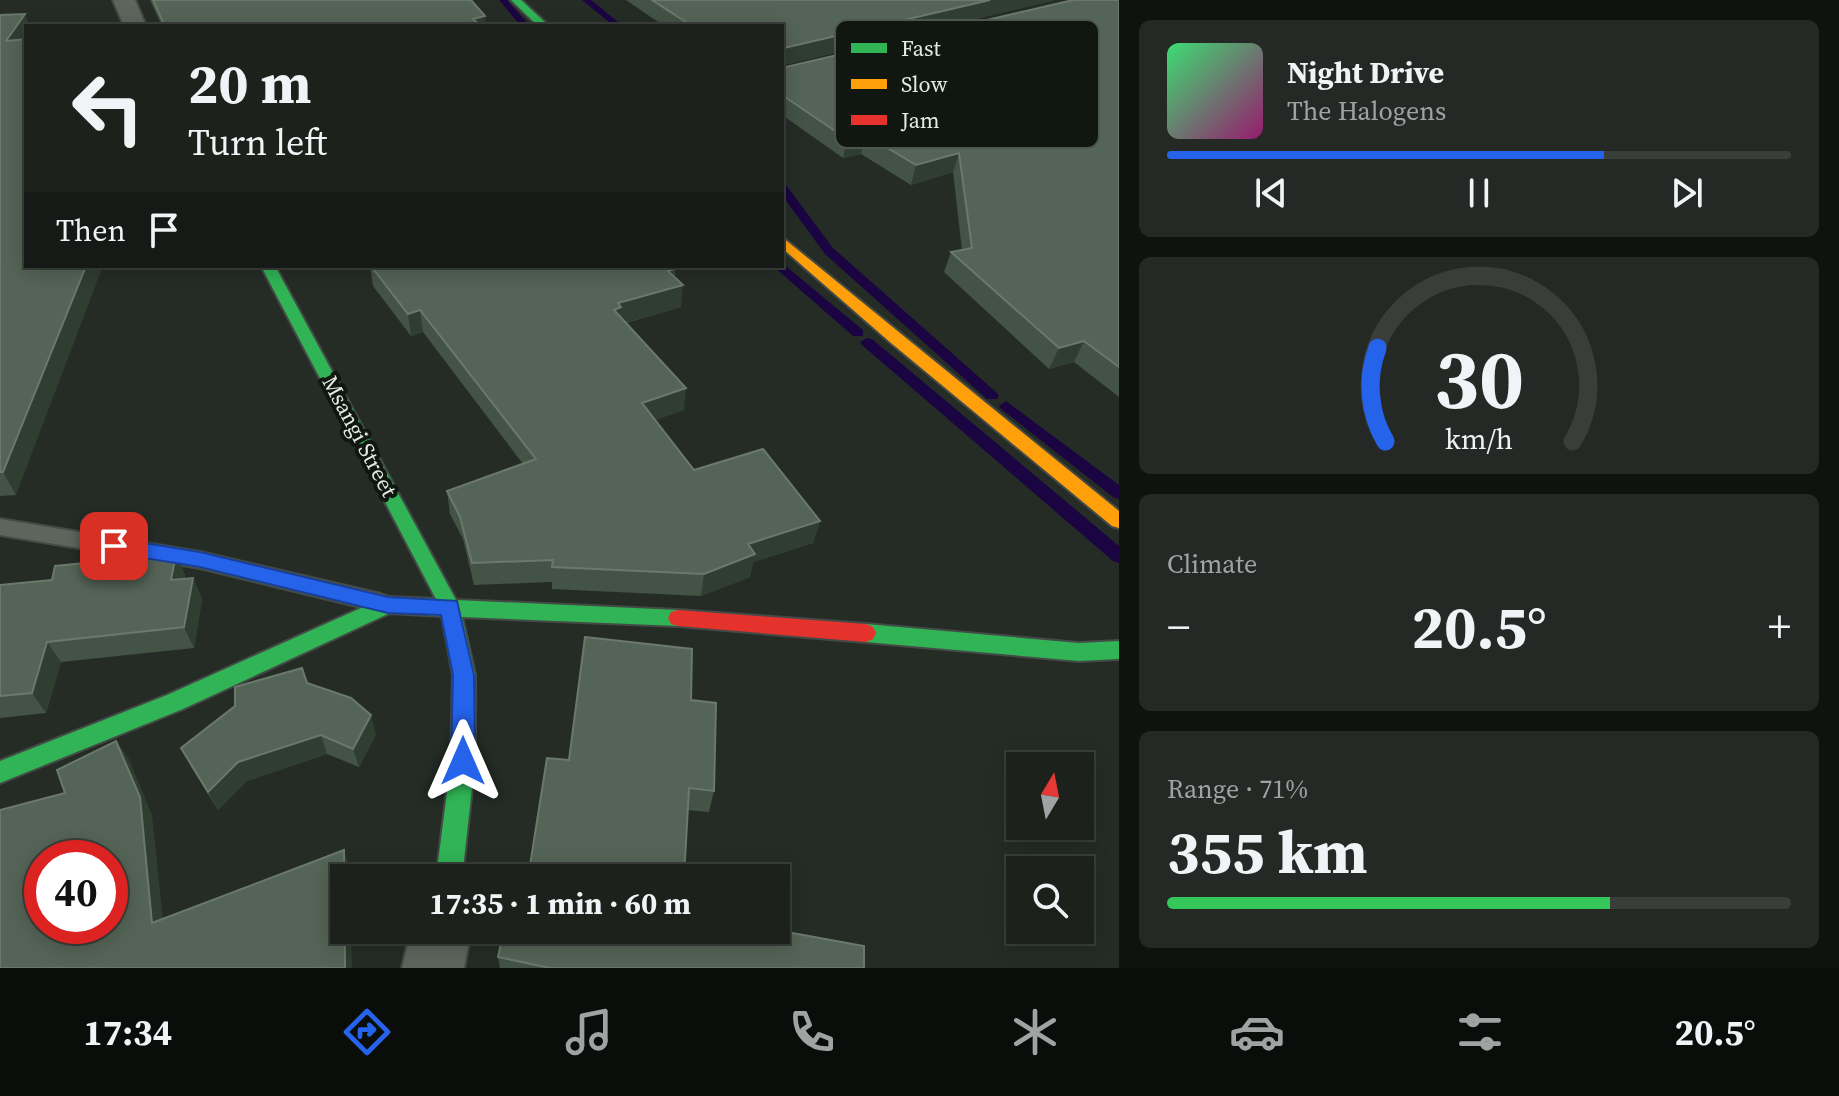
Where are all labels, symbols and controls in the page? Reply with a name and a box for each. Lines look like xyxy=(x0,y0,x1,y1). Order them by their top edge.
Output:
legend xyxy=(835,20,1099,148)
text: Fast xyxy=(901,33,942,63)
text: 20 m xyxy=(188,45,311,122)
text: Night Drive xyxy=(1287,52,1444,93)
icon: left xyxy=(56,56,160,160)
text: Slow xyxy=(901,69,948,99)
text: The Halogens xyxy=(1287,93,1446,129)
text: Jam xyxy=(900,105,940,135)
text: Turn left xyxy=(188,118,327,167)
icon: previous xyxy=(1249,171,1293,215)
icon: pause xyxy=(1457,171,1501,215)
icon: next xyxy=(1665,171,1709,215)
icon: arrive xyxy=(142,208,186,252)
text: Then xyxy=(56,210,126,251)
text: 30 xyxy=(1434,321,1524,435)
street label: Msangi Street xyxy=(315,370,405,503)
text: km/h xyxy=(1445,419,1513,459)
pin xyxy=(80,512,148,580)
icon: arrive xyxy=(92,524,136,568)
text: Climate xyxy=(1167,546,1257,582)
text: 20.5° xyxy=(1411,586,1547,668)
text: − xyxy=(1167,596,1190,657)
text: + xyxy=(1768,596,1791,657)
position arrow xyxy=(421,719,505,803)
north arrow xyxy=(1006,752,1094,840)
map controls xyxy=(1006,752,1094,944)
text: Range · 71% xyxy=(1167,771,1308,807)
text: 355 km xyxy=(1167,811,1368,893)
speed limit sign: 40 xyxy=(24,840,128,944)
button: search xyxy=(1006,856,1094,944)
text: 17:35 · 1 min · 60 m xyxy=(429,883,691,924)
icon: directions xyxy=(339,1004,395,1060)
icon: music xyxy=(561,1004,617,1060)
icon: phone xyxy=(784,1004,840,1060)
icon: climate xyxy=(1007,1004,1063,1060)
icon: car xyxy=(1229,1004,1285,1060)
icon: filters xyxy=(1452,1004,1508,1060)
text: 17:34 xyxy=(83,1008,172,1057)
text: 20.5° xyxy=(1674,1008,1756,1057)

